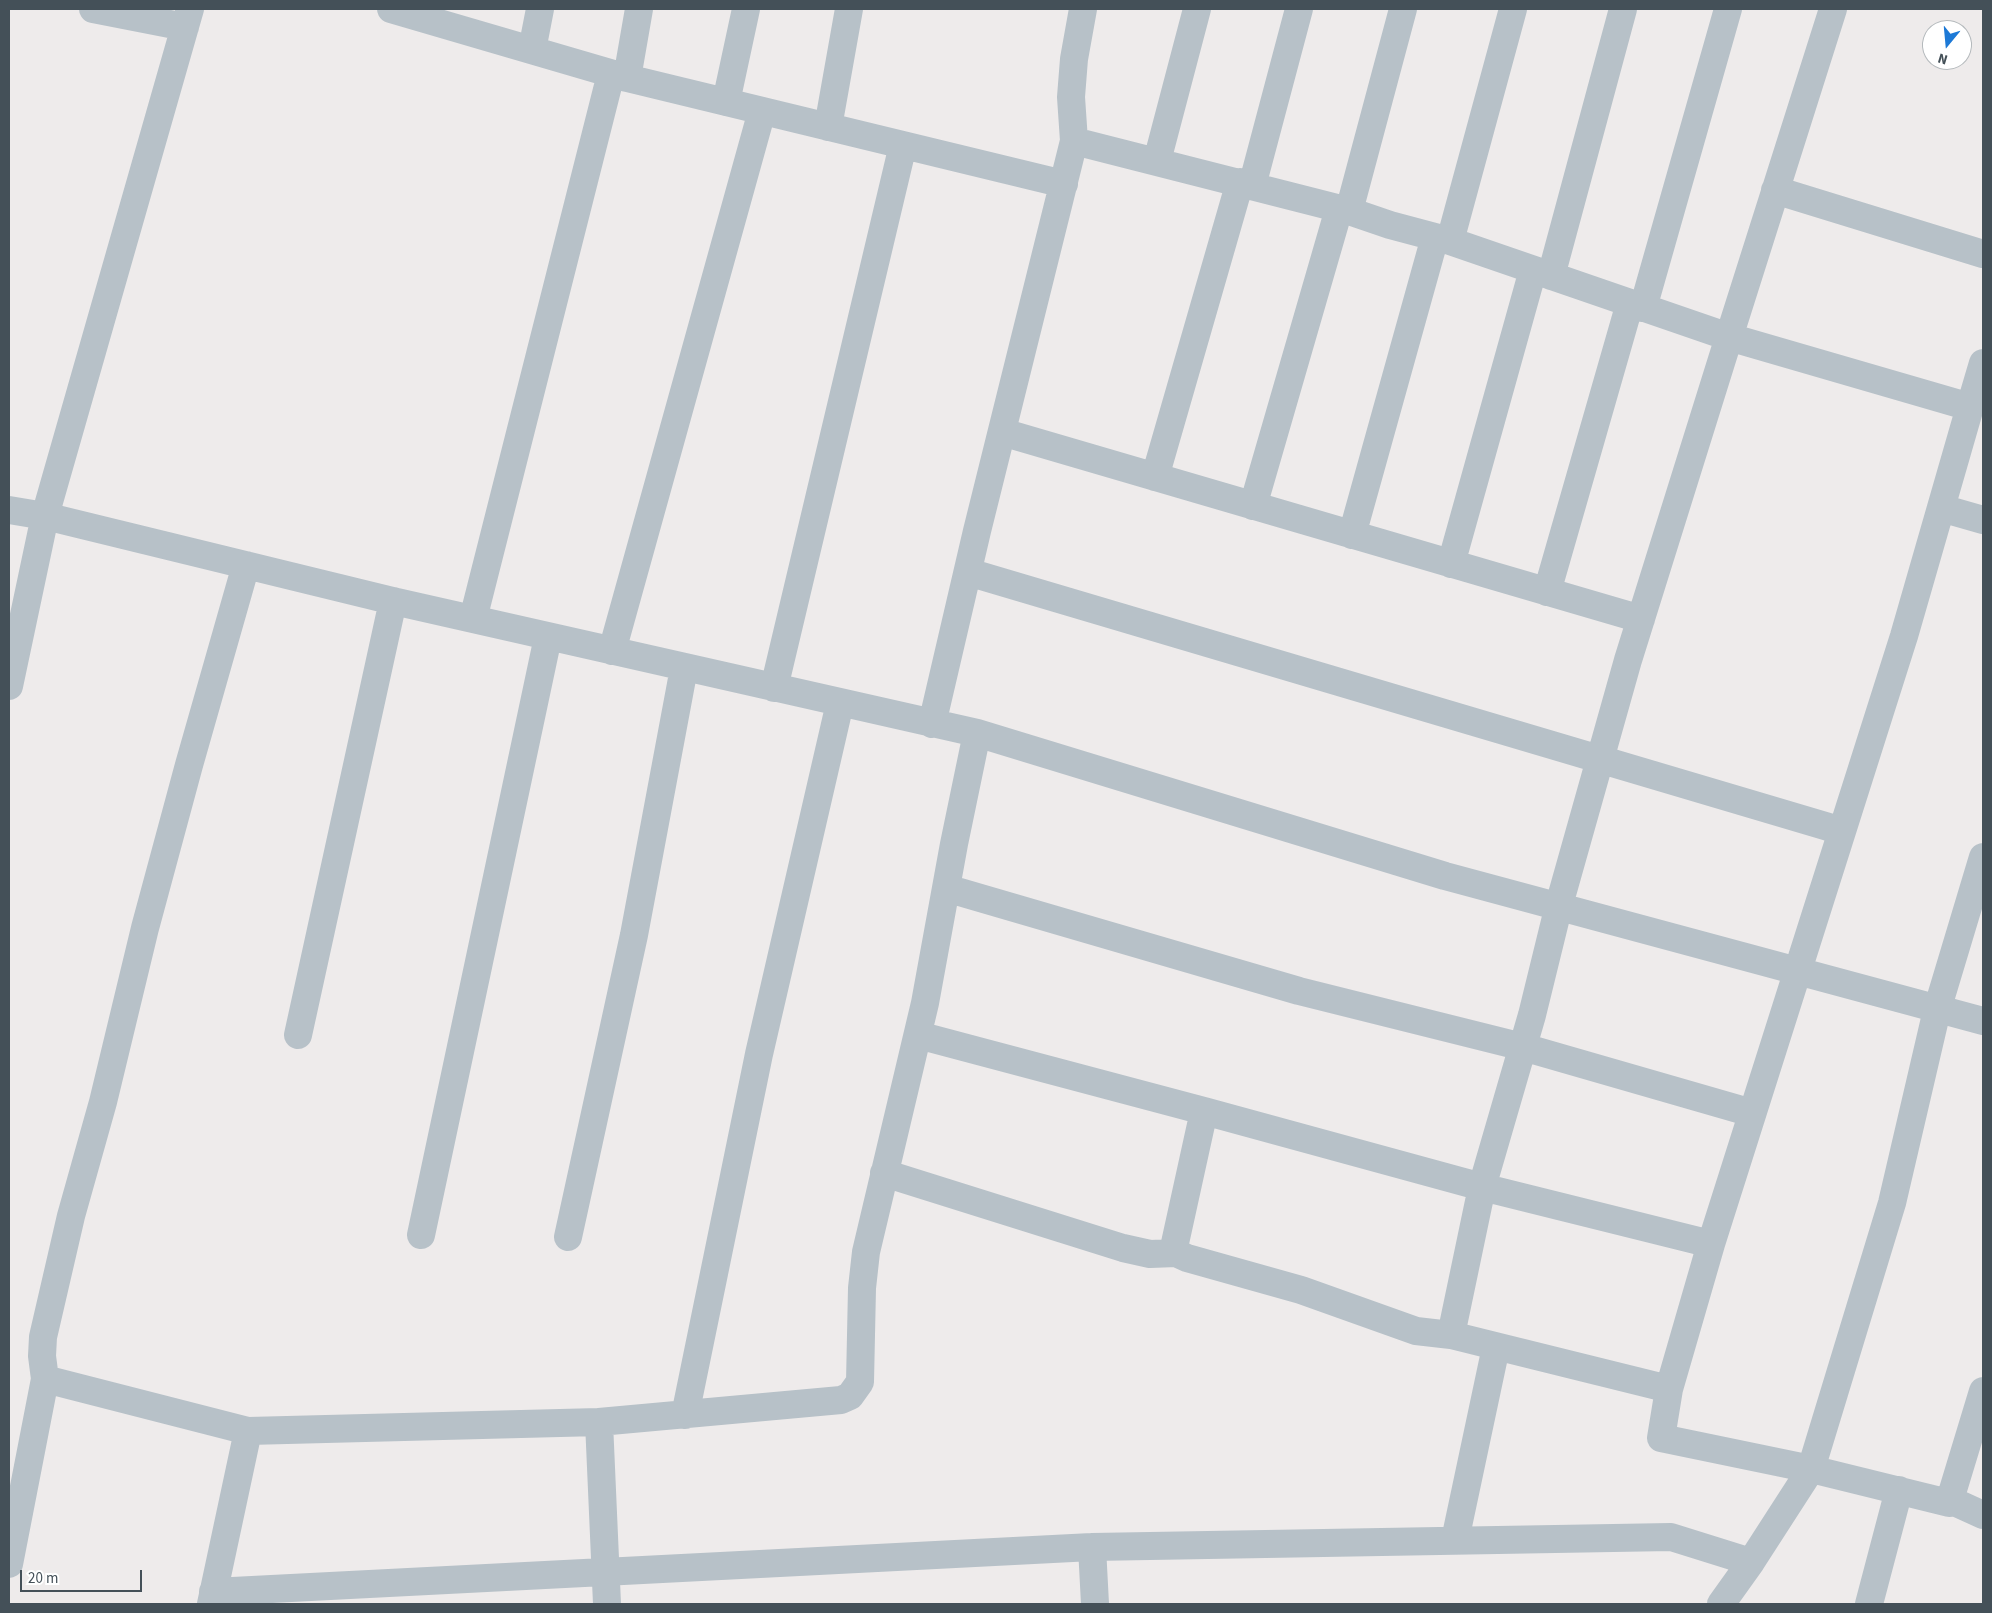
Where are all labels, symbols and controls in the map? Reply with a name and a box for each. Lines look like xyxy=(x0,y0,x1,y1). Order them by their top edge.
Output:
north arrow xyxy=(1922,20,1972,70)
text: N xyxy=(1936,47,1950,69)
scale bar xyxy=(22,1560,145,1592)
text: 20 m xyxy=(28,1568,58,1589)

